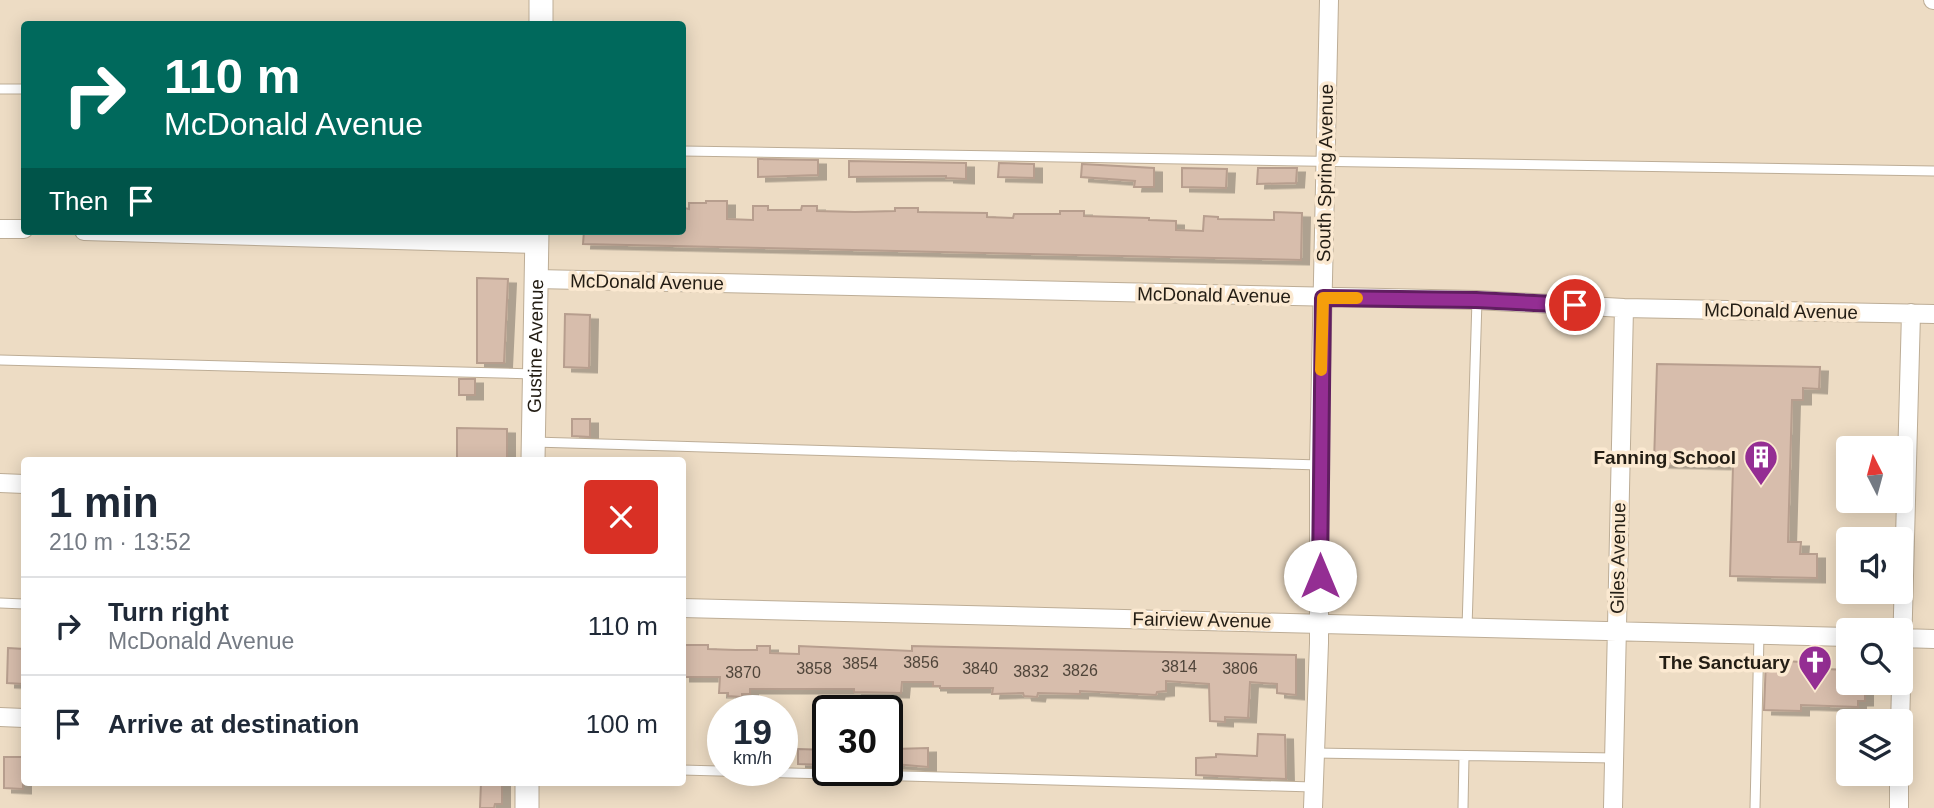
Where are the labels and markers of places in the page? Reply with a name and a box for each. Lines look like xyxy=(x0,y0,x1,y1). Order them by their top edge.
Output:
pin xyxy=(1545,275,1605,335)
building icon: Fanning School xyxy=(1742,438,1780,487)
place label: Fanning School xyxy=(1594,447,1736,468)
church icon: The Sanctuary xyxy=(1796,643,1834,692)
place label: The Sanctuary xyxy=(1659,652,1790,673)

